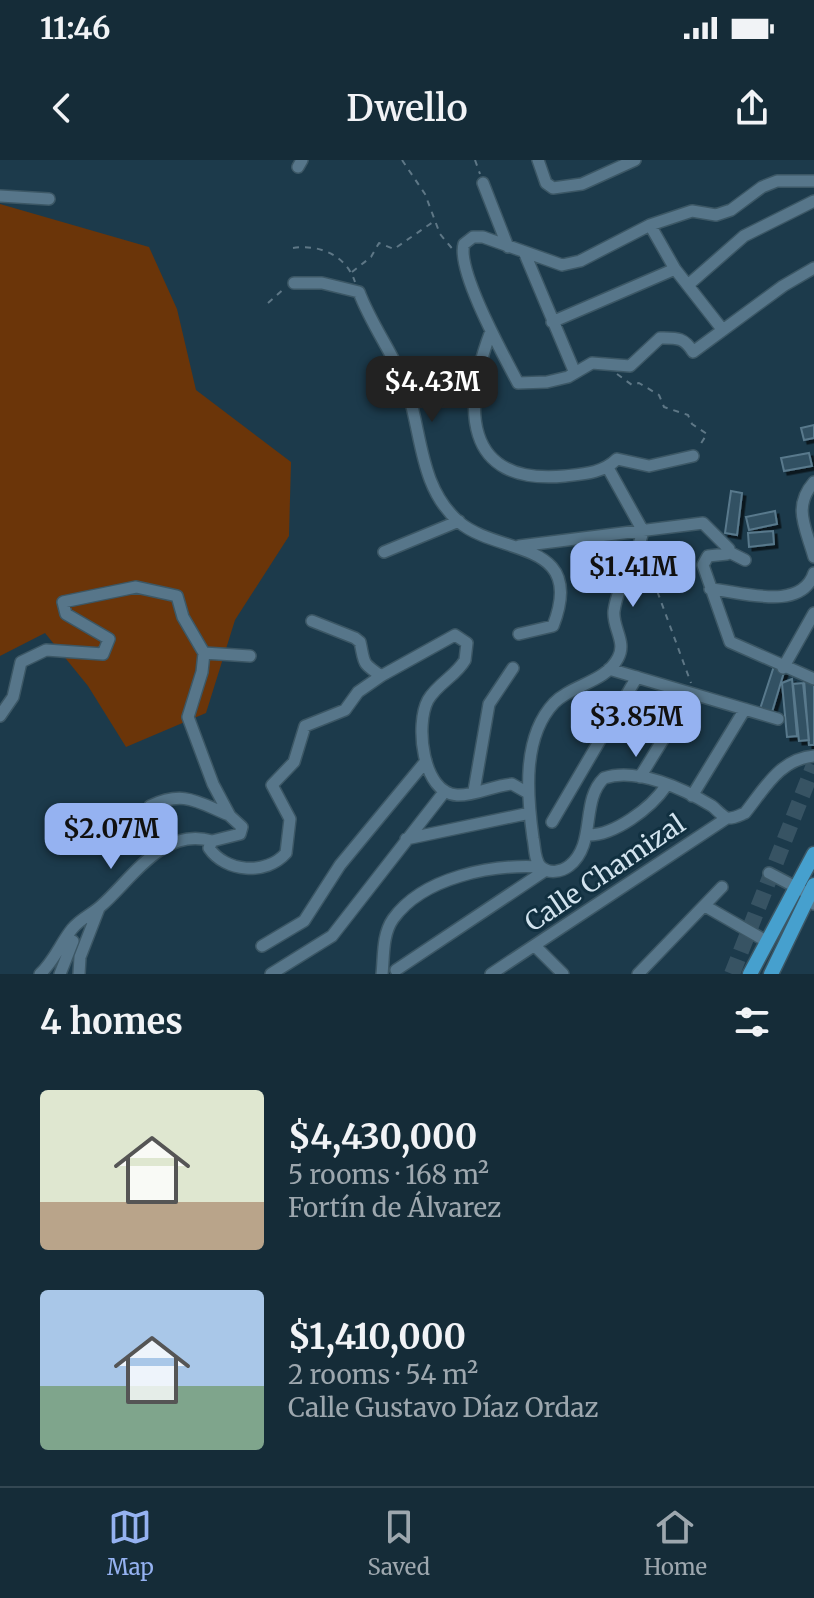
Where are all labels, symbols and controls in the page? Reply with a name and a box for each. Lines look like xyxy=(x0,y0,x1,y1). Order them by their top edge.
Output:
text: 11:46 xyxy=(40,9,111,47)
icon: back xyxy=(40,86,84,130)
text: Dwello xyxy=(346,86,468,131)
icon: share xyxy=(730,86,774,130)
pin: $4.43M xyxy=(367,356,497,424)
text: $4.43M xyxy=(384,365,480,398)
pin: $1.41M xyxy=(568,541,698,609)
text: $1.41M xyxy=(588,550,678,583)
pin: $3.85M xyxy=(571,691,701,759)
text: $3.85M xyxy=(589,700,683,733)
pin: $2.07M xyxy=(46,803,176,871)
street label: Calle Chamizal xyxy=(518,807,691,938)
text: $2.07M xyxy=(63,812,159,845)
icon: filters xyxy=(730,1000,774,1044)
text: 4 homes xyxy=(40,1001,183,1043)
text: $4,430,000 xyxy=(288,1116,477,1158)
icon: home xyxy=(104,1122,200,1218)
text: 5 rooms · 168 m² xyxy=(288,1158,489,1191)
text: Fortín de Álvarez xyxy=(288,1191,501,1224)
text: $1,410,000 xyxy=(288,1316,466,1358)
icon: home xyxy=(104,1322,200,1418)
text: 2 rooms · 54 m² xyxy=(288,1358,478,1391)
text: Calle Gustavo Díaz Ordaz xyxy=(288,1391,599,1424)
tab: Map xyxy=(107,1505,154,1581)
tab: Saved xyxy=(368,1505,430,1581)
tab: Home xyxy=(644,1505,707,1581)

